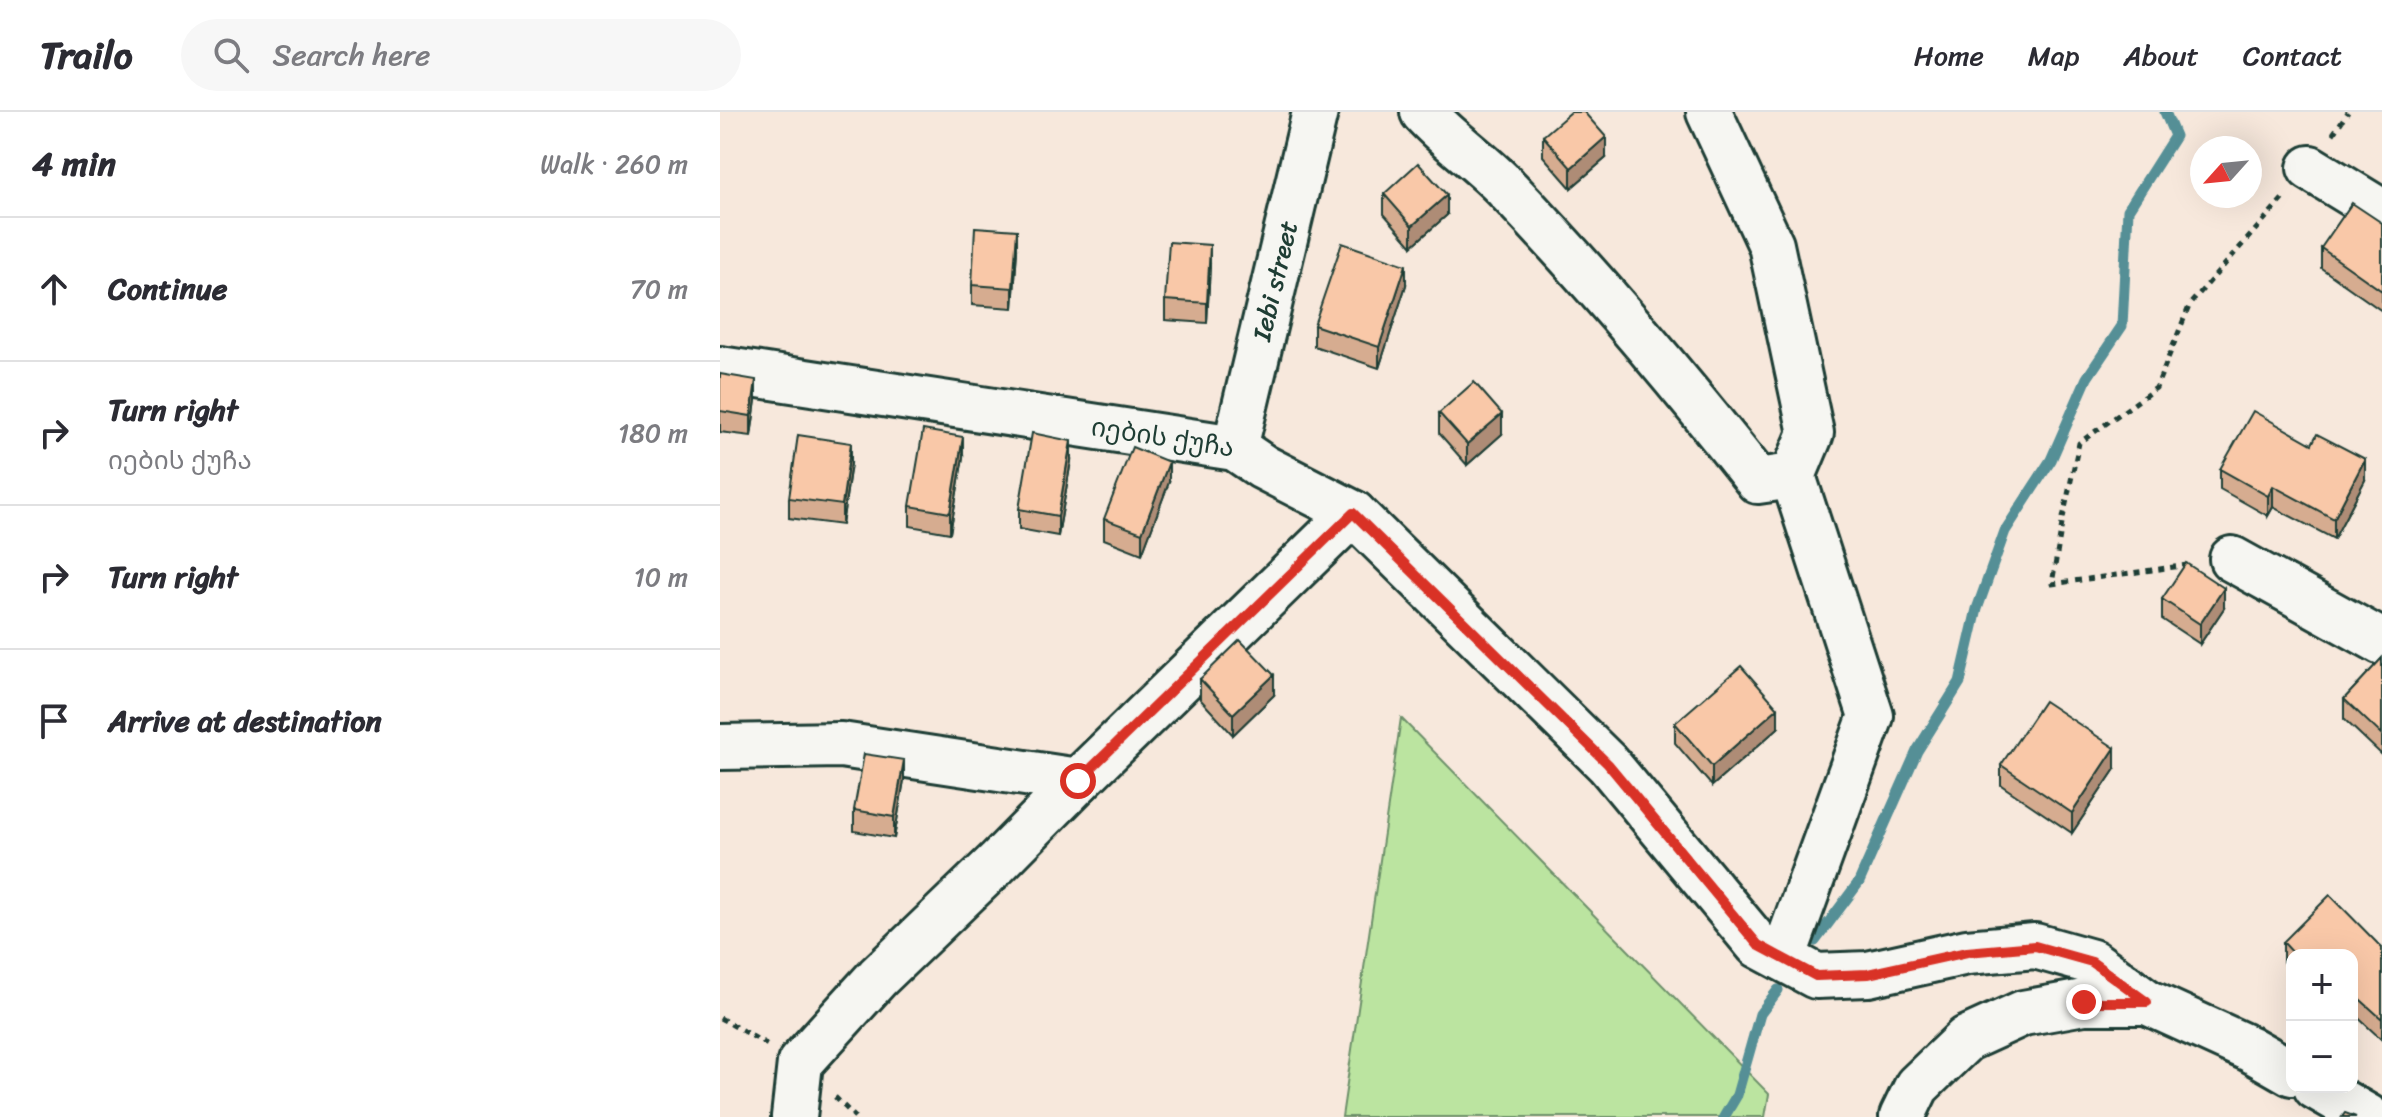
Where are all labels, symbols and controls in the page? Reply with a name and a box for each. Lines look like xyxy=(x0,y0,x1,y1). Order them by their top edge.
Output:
search box xyxy=(181,19,741,91)
text: Trailo xyxy=(40,22,133,89)
text: Search here xyxy=(273,28,431,82)
text: Home xyxy=(1914,31,1984,80)
text: Map xyxy=(2028,31,2079,80)
text: About xyxy=(2123,31,2199,80)
text: Contact xyxy=(2243,31,2342,80)
icon: search xyxy=(209,33,253,77)
text: 4 min xyxy=(32,134,116,194)
north arrow xyxy=(2190,136,2262,208)
text: Walk · 260 m xyxy=(540,141,688,187)
street label: Iebi street xyxy=(1238,216,1311,346)
text: Continue xyxy=(108,262,227,316)
text: 70 m xyxy=(630,266,688,312)
icon: ahead xyxy=(32,267,76,311)
text: Turn right xyxy=(108,383,238,437)
street label: იების ქუჩა xyxy=(1088,403,1237,471)
text: 180 m xyxy=(618,410,688,456)
icon: right xyxy=(32,411,76,455)
text: იების ქუჩა xyxy=(108,437,252,483)
text: Turn right xyxy=(108,550,238,604)
text: 10 m xyxy=(634,554,688,600)
icon: right xyxy=(32,555,76,599)
text: Arrive at destination xyxy=(108,694,382,748)
icon: arrive xyxy=(32,699,76,743)
route start xyxy=(1060,763,1096,799)
map controls xyxy=(2286,949,2358,1093)
button: + xyxy=(2286,949,2358,1021)
route end xyxy=(2066,984,2102,1020)
button: − xyxy=(2286,1021,2358,1093)

